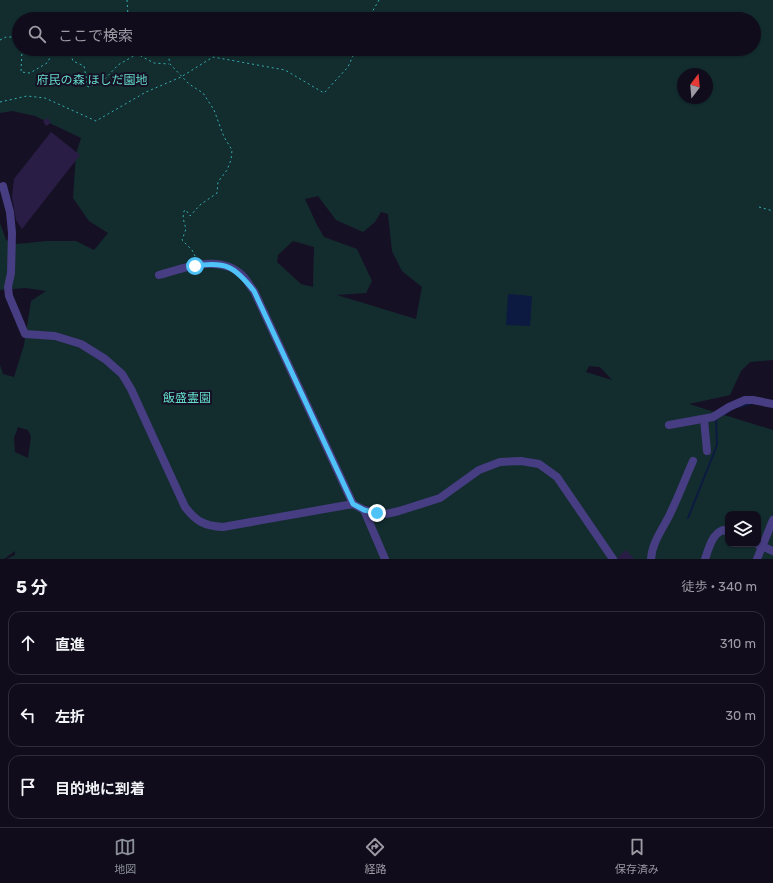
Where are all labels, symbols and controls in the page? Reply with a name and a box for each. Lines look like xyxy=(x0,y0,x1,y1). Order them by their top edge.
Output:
search box xyxy=(12,12,761,56)
icon: search xyxy=(26,23,48,45)
text: ここで検索 xyxy=(58,27,133,45)
north arrow xyxy=(677,68,713,104)
park label: 府民の森 ほしだ園地 xyxy=(37,73,147,87)
route start xyxy=(186,257,204,275)
park label: 飯盛霊園 xyxy=(163,391,211,405)
route end xyxy=(368,504,386,522)
map controls xyxy=(725,511,761,547)
button: layers xyxy=(725,511,761,547)
text: 5 分 xyxy=(16,577,48,597)
text: 徒歩 · 340 m xyxy=(681,579,757,594)
icon: ahead xyxy=(17,632,39,654)
text: 直進 xyxy=(55,636,85,654)
text: 310 m xyxy=(720,636,756,651)
icon: left xyxy=(17,704,39,726)
text: 左折 xyxy=(55,708,85,726)
text: 30 m xyxy=(725,708,756,723)
icon: arrive xyxy=(17,776,39,798)
text: 目的地に到着 xyxy=(55,780,145,798)
tab: 地図 xyxy=(114,836,136,876)
tab: 経路 xyxy=(364,836,386,876)
tab: 保存済み xyxy=(615,836,659,876)

